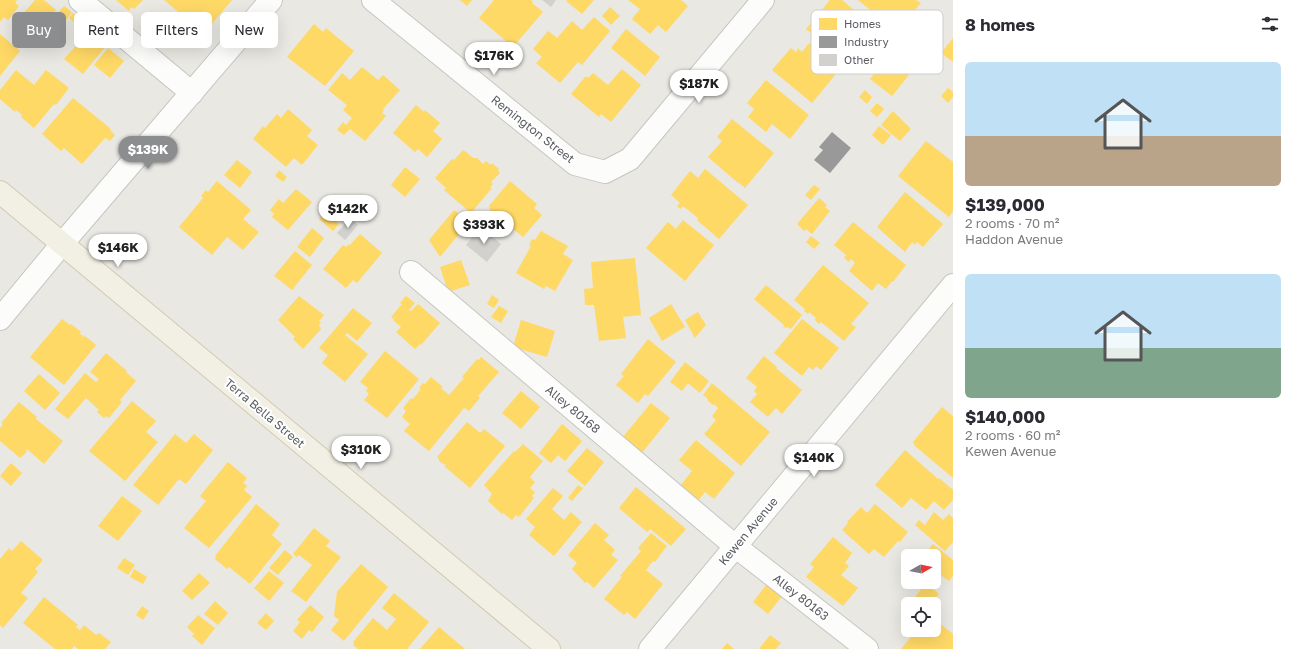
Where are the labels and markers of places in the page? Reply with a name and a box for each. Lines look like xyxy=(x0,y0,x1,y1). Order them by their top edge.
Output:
pin: $176K xyxy=(466,42,522,76)
pin: $187K xyxy=(671,70,727,104)
pin: $139K xyxy=(120,136,176,170)
pin: $142K xyxy=(320,195,376,229)
pin: $393K xyxy=(456,211,512,245)
pin: $146K xyxy=(90,234,146,268)
pin: $310K xyxy=(333,436,389,470)
pin: $140K xyxy=(786,444,842,478)

